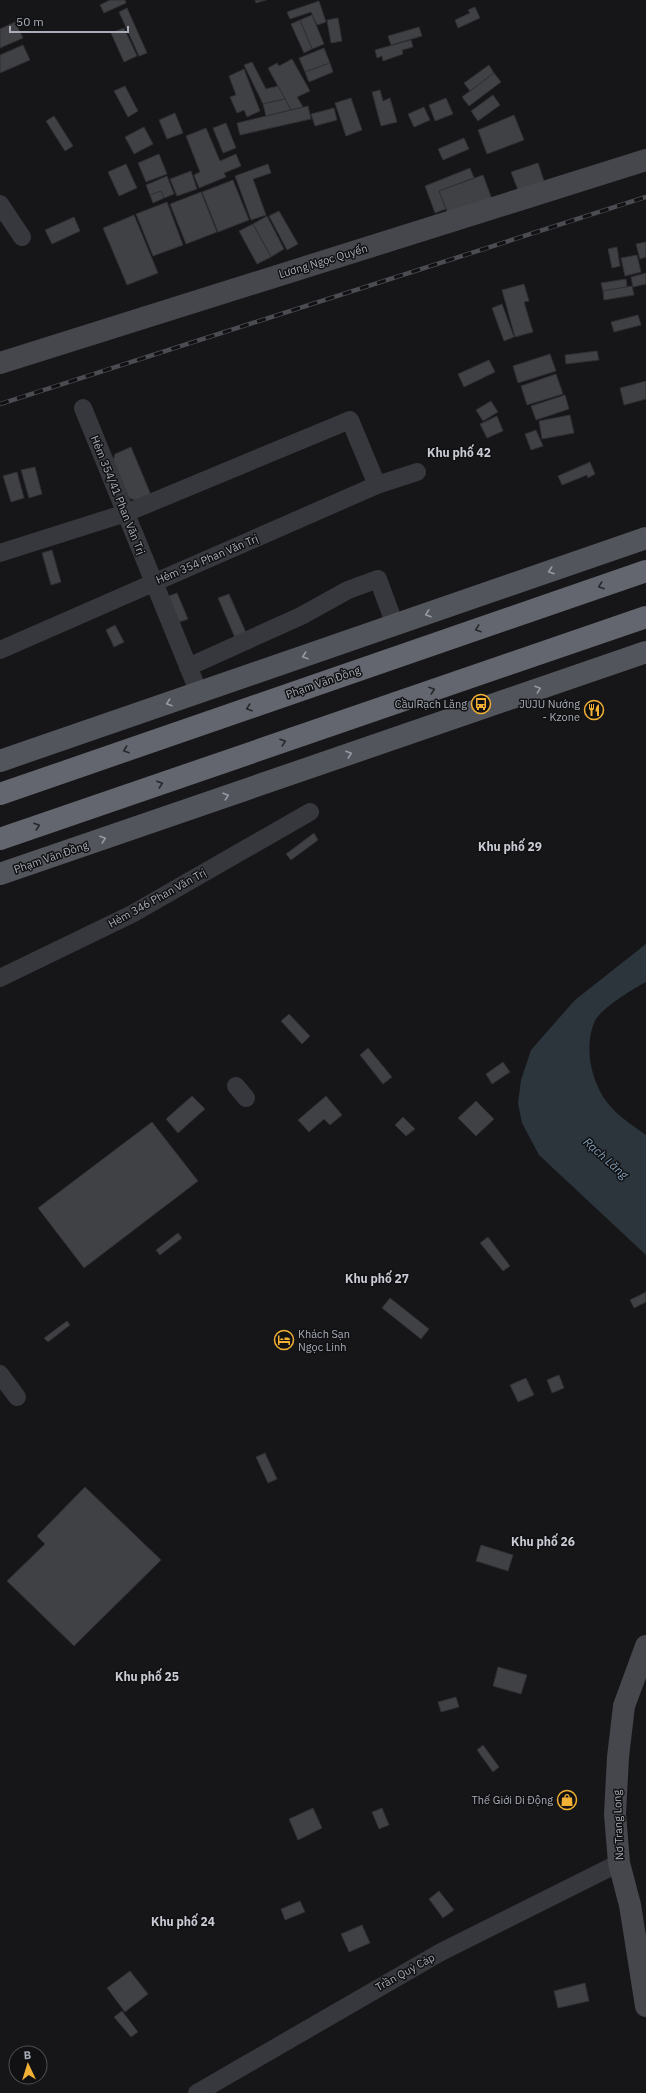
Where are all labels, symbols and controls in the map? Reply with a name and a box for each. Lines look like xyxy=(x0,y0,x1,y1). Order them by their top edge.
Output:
scale bar xyxy=(10,8,128,34)
text: 50 m xyxy=(16,14,44,29)
street label: Lương Ngọc Quyến xyxy=(277,241,369,281)
street label: Hẻm 354/41 Phan Văn Trị xyxy=(88,433,148,557)
district label: Khu phố 42 xyxy=(427,444,491,460)
street label: Hẻm 354 Phan Văn Trị xyxy=(154,531,260,587)
one-way arrow xyxy=(547,567,554,575)
one-way arrow xyxy=(597,582,604,590)
one-way arrow xyxy=(424,609,431,617)
one-way arrow xyxy=(474,624,481,632)
one-way arrow xyxy=(302,651,309,660)
street label: Phạm Văn Đồng xyxy=(284,663,362,701)
one-way arrow xyxy=(534,685,541,693)
one-way arrow xyxy=(429,687,436,695)
bus stop icon: Cầu Rạch Lăng xyxy=(470,693,492,715)
place label: Cầu Rạch Lăng xyxy=(395,697,467,711)
place label: JUJU Nướng - Kzone xyxy=(519,697,580,724)
one-way arrow xyxy=(165,698,172,707)
restaurant icon: JUJU Nướng - Kzone xyxy=(583,699,605,721)
one-way arrow xyxy=(246,703,253,712)
one-way arrow xyxy=(279,738,286,746)
one-way arrow xyxy=(123,746,130,754)
one-way arrow xyxy=(345,750,352,759)
one-way arrow xyxy=(156,780,163,789)
one-way arrow xyxy=(222,793,229,801)
one-way arrow xyxy=(33,823,40,831)
one-way arrow xyxy=(99,835,106,843)
street label: Phạm Văn Đồng xyxy=(12,838,90,876)
district label: Khu phố 29 xyxy=(478,838,542,854)
street label: Hẻm 346 Phan Văn Trị xyxy=(106,865,208,931)
water label: Rạch Lăng xyxy=(581,1134,632,1183)
district label: Khu phố 27 xyxy=(345,1270,409,1286)
place label: Khách Sạn Ngọc Linh xyxy=(298,1327,350,1354)
hotel icon: Khách Sạn Ngọc Linh xyxy=(273,1329,295,1351)
district label: Khu phố 26 xyxy=(511,1533,575,1549)
district label: Khu phố 25 xyxy=(115,1668,179,1684)
shop icon: Thế Giới Di Động xyxy=(556,1789,578,1811)
street label: Nơ Trang Long xyxy=(610,1789,626,1860)
place label: Thế Giới Di Động xyxy=(472,1793,553,1807)
district label: Khu phố 24 xyxy=(151,1913,215,1929)
street label: Trần Quý Cáp xyxy=(373,1950,437,1994)
north arrow xyxy=(8,2045,48,2085)
text: B xyxy=(23,2048,31,2062)

